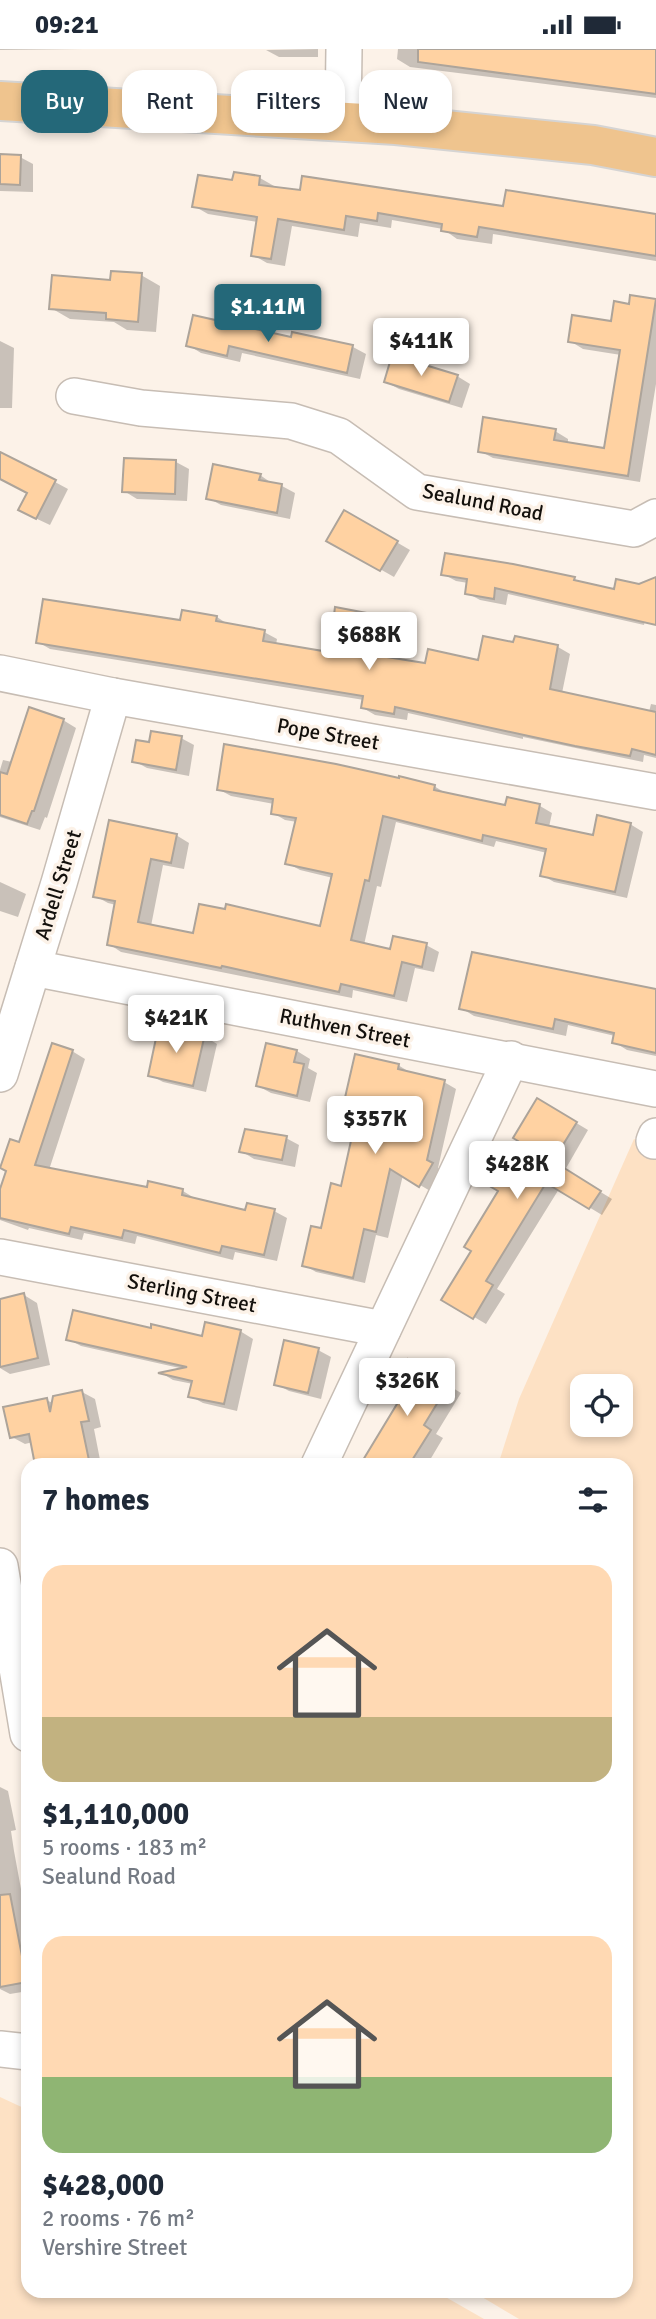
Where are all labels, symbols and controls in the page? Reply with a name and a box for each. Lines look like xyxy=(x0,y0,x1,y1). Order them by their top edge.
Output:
text: 09:21 xyxy=(35,9,99,41)
chip: Buy xyxy=(21,70,108,133)
chip: Rent xyxy=(122,70,217,133)
chip: Filters xyxy=(231,70,345,133)
chip: New xyxy=(359,70,452,133)
pin: $1.11M xyxy=(211,285,325,344)
text: $1.11M xyxy=(230,292,306,321)
pin: $411K xyxy=(372,319,470,378)
text: $411K xyxy=(389,326,453,355)
street label: Sealund Road xyxy=(420,478,546,526)
pin: $688K xyxy=(320,613,418,672)
text: $688K xyxy=(337,620,401,649)
street label: Pope Street xyxy=(275,712,381,756)
street label: Ardell Street xyxy=(29,827,87,943)
pin: $421K xyxy=(127,995,225,1055)
text: $421K xyxy=(144,1003,208,1032)
street label: Ruthven Street xyxy=(277,1003,413,1053)
pin: $357K xyxy=(326,1097,424,1156)
text: $357K xyxy=(343,1104,407,1133)
pin: $428K xyxy=(468,1141,566,1201)
text: $428K xyxy=(485,1149,549,1178)
street label: Sterling Street xyxy=(125,1268,259,1318)
pin: $326K xyxy=(358,1359,456,1418)
text: $326K xyxy=(375,1366,439,1395)
map controls xyxy=(570,1374,633,1437)
button: locate xyxy=(570,1374,633,1437)
icon: filters xyxy=(574,1481,612,1519)
text: 7 homes xyxy=(42,1482,149,1519)
icon: home xyxy=(264,1610,390,1736)
text: $1,110,000 xyxy=(42,1796,189,1833)
text: 5 rooms · 183 m² xyxy=(42,1833,207,1862)
text: Sealund Road xyxy=(42,1862,176,1891)
icon: home xyxy=(264,1981,390,2107)
text: $428,000 xyxy=(42,2167,164,2204)
text: 2 rooms · 76 m² xyxy=(42,2204,195,2233)
text: Vershire Street xyxy=(42,2233,187,2262)

